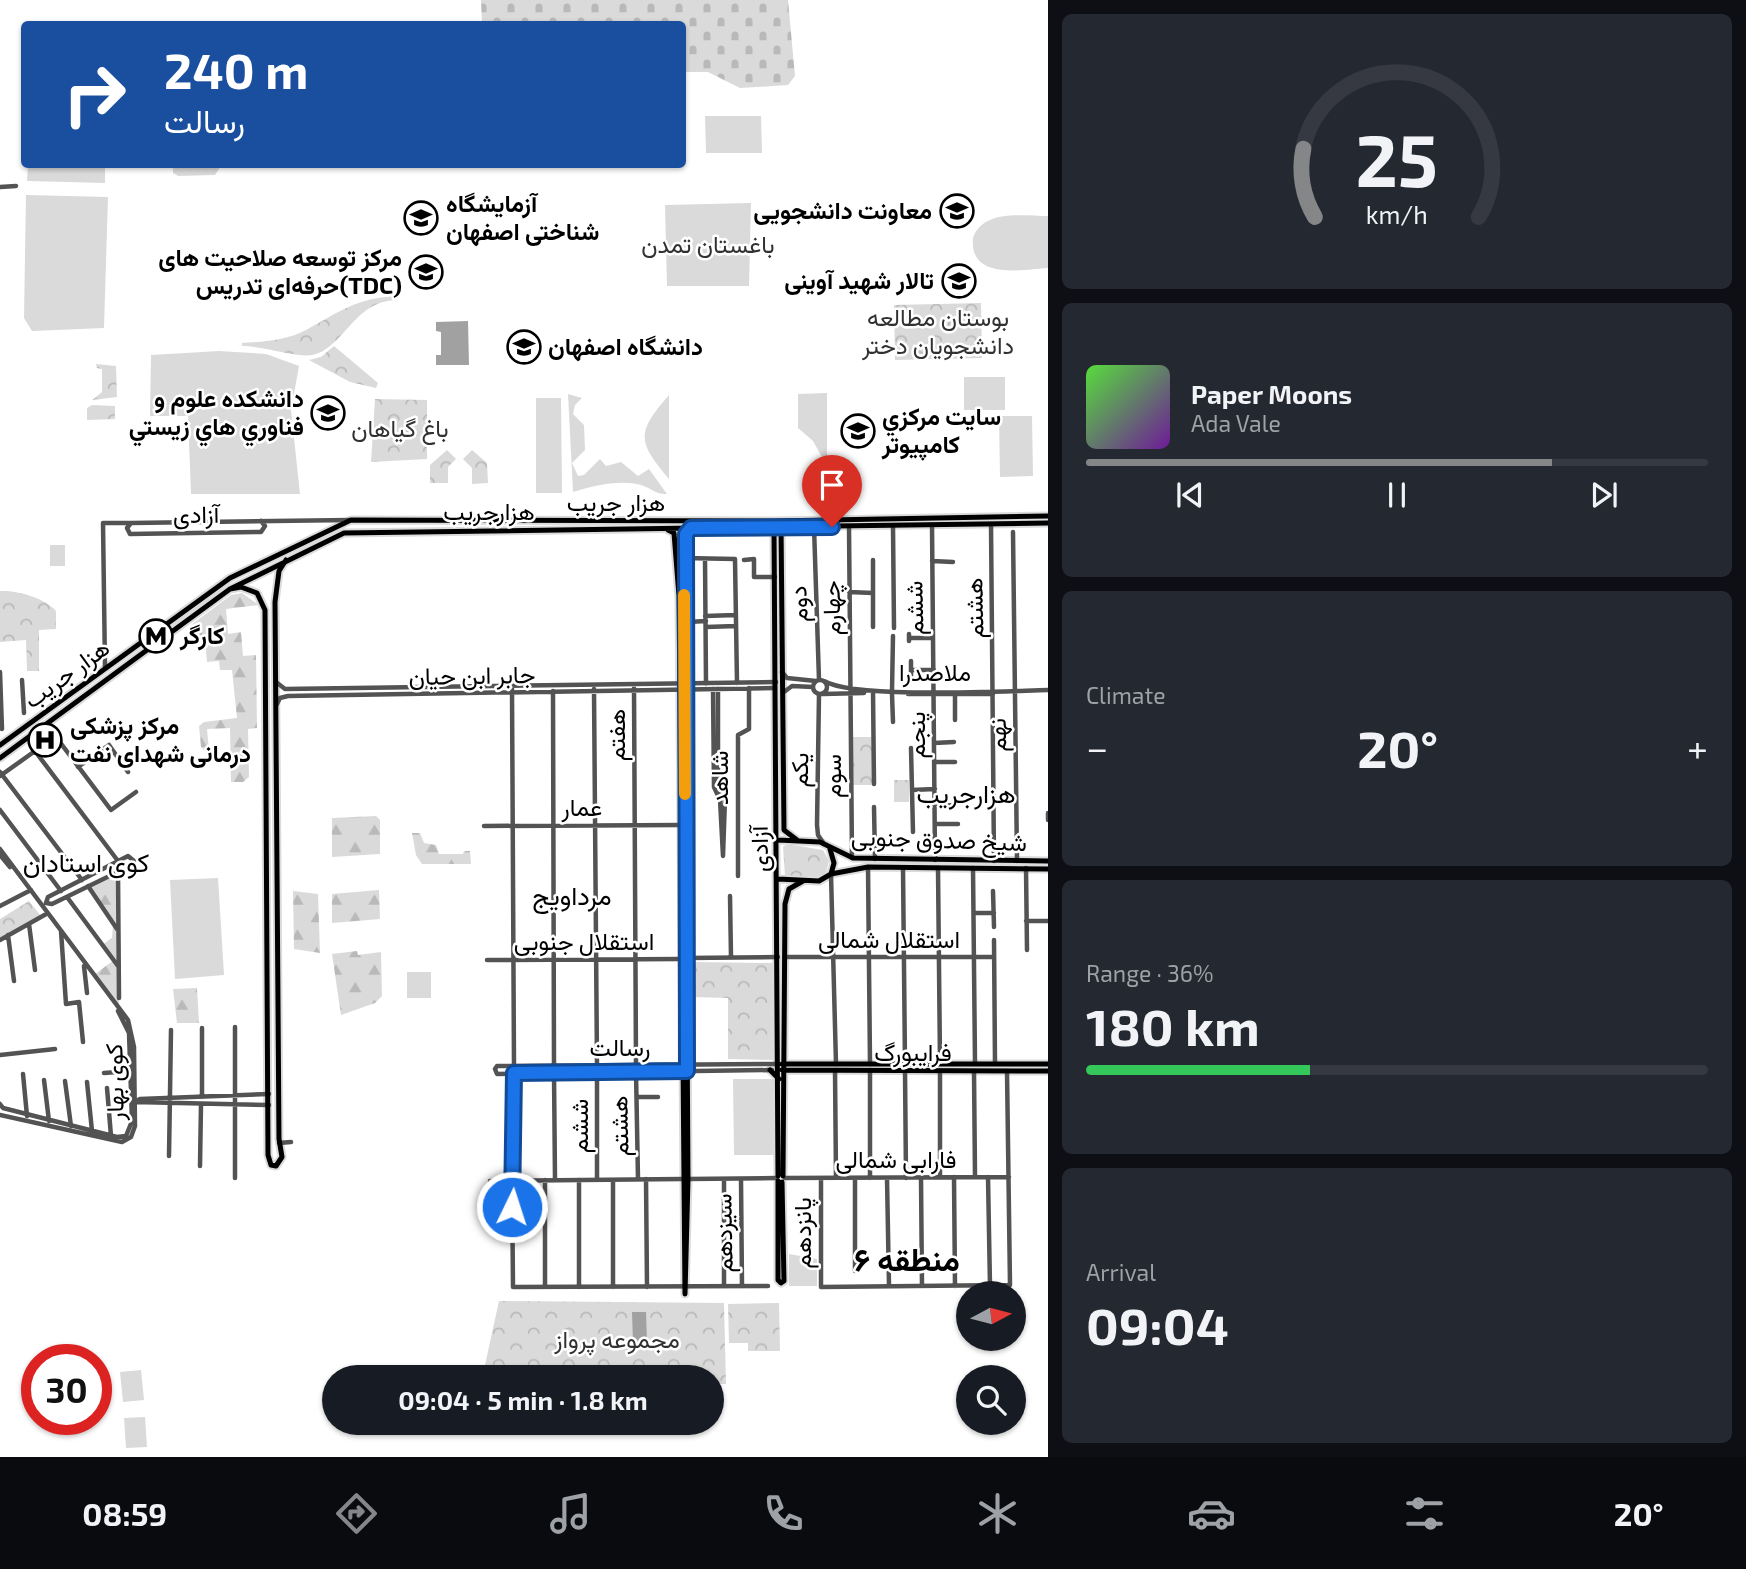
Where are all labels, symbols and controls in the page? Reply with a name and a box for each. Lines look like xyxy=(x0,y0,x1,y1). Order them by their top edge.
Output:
text: 240 m xyxy=(164,40,308,99)
icon: right xyxy=(49,49,140,140)
text: رسالت xyxy=(164,101,245,139)
text: 25 xyxy=(1356,115,1438,203)
place label: آزمایشگاه شناختی اصفهان xyxy=(446,188,600,247)
school or university icon: معاونت دانشجویی xyxy=(938,192,976,230)
place label: معاونت دانشجویی xyxy=(753,195,932,226)
school or university icon: آزمایشگاه شناختی اصفهان xyxy=(402,199,440,237)
text: km/h xyxy=(1366,199,1428,229)
park label: باغستان تمدن xyxy=(641,229,775,259)
place label: مرکز توسعه صلاحیت های حرفه‌ای تدریس(TDC) xyxy=(158,242,402,301)
school or university icon: مرکز توسعه صلاحیت های حرفه‌ای تدریس(TDC) xyxy=(407,253,445,291)
school or university icon: تالار شهید آوینی xyxy=(940,262,978,300)
place label: تالار شهید آوینی xyxy=(784,265,934,296)
park label: بوستان مطالعه دانشجویان دختر xyxy=(861,302,1014,361)
school or university icon: دانشگاه اصفهان xyxy=(505,328,543,366)
place label: دانشگاه اصفهان xyxy=(548,331,703,362)
text: Paper Moons xyxy=(1191,378,1352,409)
place label: دانشکده علوم و فناوري هاي زيستي xyxy=(129,383,304,447)
school or university icon: دانشکده علوم و فناوري هاي زيستي xyxy=(309,394,347,432)
place label: سايت مرکزي کامپيوتر xyxy=(881,401,1001,461)
text: Ada Vale xyxy=(1191,409,1281,437)
school or university icon: سايت مرکزي کامپيوتر xyxy=(839,412,877,450)
park label: باغ گیاهان xyxy=(351,413,449,445)
pin xyxy=(802,455,862,527)
icon: arrive xyxy=(813,466,851,504)
icon: previous xyxy=(1171,476,1209,514)
icon: pause xyxy=(1378,476,1416,514)
icon: next xyxy=(1585,476,1623,514)
street label: هزار جریب xyxy=(567,487,665,518)
street label: هزارجریب xyxy=(443,496,535,527)
street label: آزادی xyxy=(173,499,222,530)
street label: هشتم xyxy=(958,577,992,639)
street label: چهارم xyxy=(816,580,848,636)
street label: ششم xyxy=(899,581,931,635)
street label: دوم xyxy=(782,585,816,623)
metro station icon: کارگر xyxy=(137,617,175,655)
place label: کارگر xyxy=(179,620,224,651)
street label: هزار جریب xyxy=(18,632,116,715)
street label: ملاصدرا xyxy=(899,657,971,688)
street label: جابر ابن حیان xyxy=(408,659,536,692)
text: Climate xyxy=(1086,681,1166,709)
street label: هفتم xyxy=(601,709,633,761)
place label: مرکز پزشکی درمانی شهدای نفت xyxy=(70,710,251,769)
street label: پنجم xyxy=(901,711,933,759)
text: 20° xyxy=(1357,716,1438,778)
street label: نهم xyxy=(982,718,1014,752)
hospital icon: مرکز پزشکی درمانی شهدای نفت xyxy=(26,721,64,759)
text: − xyxy=(1086,724,1108,770)
text: + xyxy=(1687,724,1708,770)
street label: شاهد xyxy=(704,751,733,805)
street label: یکم xyxy=(784,752,816,788)
street label: سوم xyxy=(817,754,849,798)
district label: هزارجریب xyxy=(917,777,1015,810)
street label: عمار xyxy=(561,792,602,823)
street label: شیخ صدوق جنوبی xyxy=(850,821,1028,860)
street label: آزادی xyxy=(744,823,775,872)
district label: کوی استادان xyxy=(23,846,149,879)
district label: مرداویج xyxy=(532,879,612,914)
street label: استقلال شمالی xyxy=(818,924,960,954)
street label: استقلال جنوبی xyxy=(514,926,654,957)
text: Range · 36% xyxy=(1086,959,1214,987)
text: 180 km xyxy=(1086,994,1260,1056)
street label: رسالت xyxy=(590,1032,650,1063)
street label: فرایبورگ xyxy=(874,1037,952,1068)
street label: کوی بهار xyxy=(98,1043,131,1122)
street label: هشتم xyxy=(603,1095,637,1157)
street label: ششم xyxy=(564,1099,596,1153)
street label: فارابی شمالی xyxy=(835,1144,957,1175)
position arrow xyxy=(475,1170,549,1244)
street label: سیزدهم xyxy=(707,1193,741,1273)
street label: پانزدهم xyxy=(787,1197,819,1269)
district label: منطقه ۶ xyxy=(854,1239,960,1277)
text: Arrival xyxy=(1086,1258,1156,1286)
north arrow xyxy=(956,1281,1026,1351)
map controls xyxy=(956,1281,1026,1435)
text: 09:04 xyxy=(1086,1293,1229,1355)
park label: مجموعه پرواز xyxy=(553,1324,680,1356)
speed limit sign: 30 xyxy=(21,1344,112,1435)
button: search xyxy=(956,1365,1026,1435)
text: 09:04 · 5 min · 1.8 km xyxy=(398,1384,648,1415)
icon: directions xyxy=(332,1489,381,1538)
icon: music xyxy=(546,1489,595,1538)
icon: phone xyxy=(759,1489,808,1538)
icon: climate xyxy=(973,1489,1022,1538)
icon: car xyxy=(1187,1489,1236,1538)
icon: filters xyxy=(1400,1489,1449,1538)
text: 08:59 xyxy=(82,1494,167,1532)
text: 20° xyxy=(1614,1494,1664,1532)

